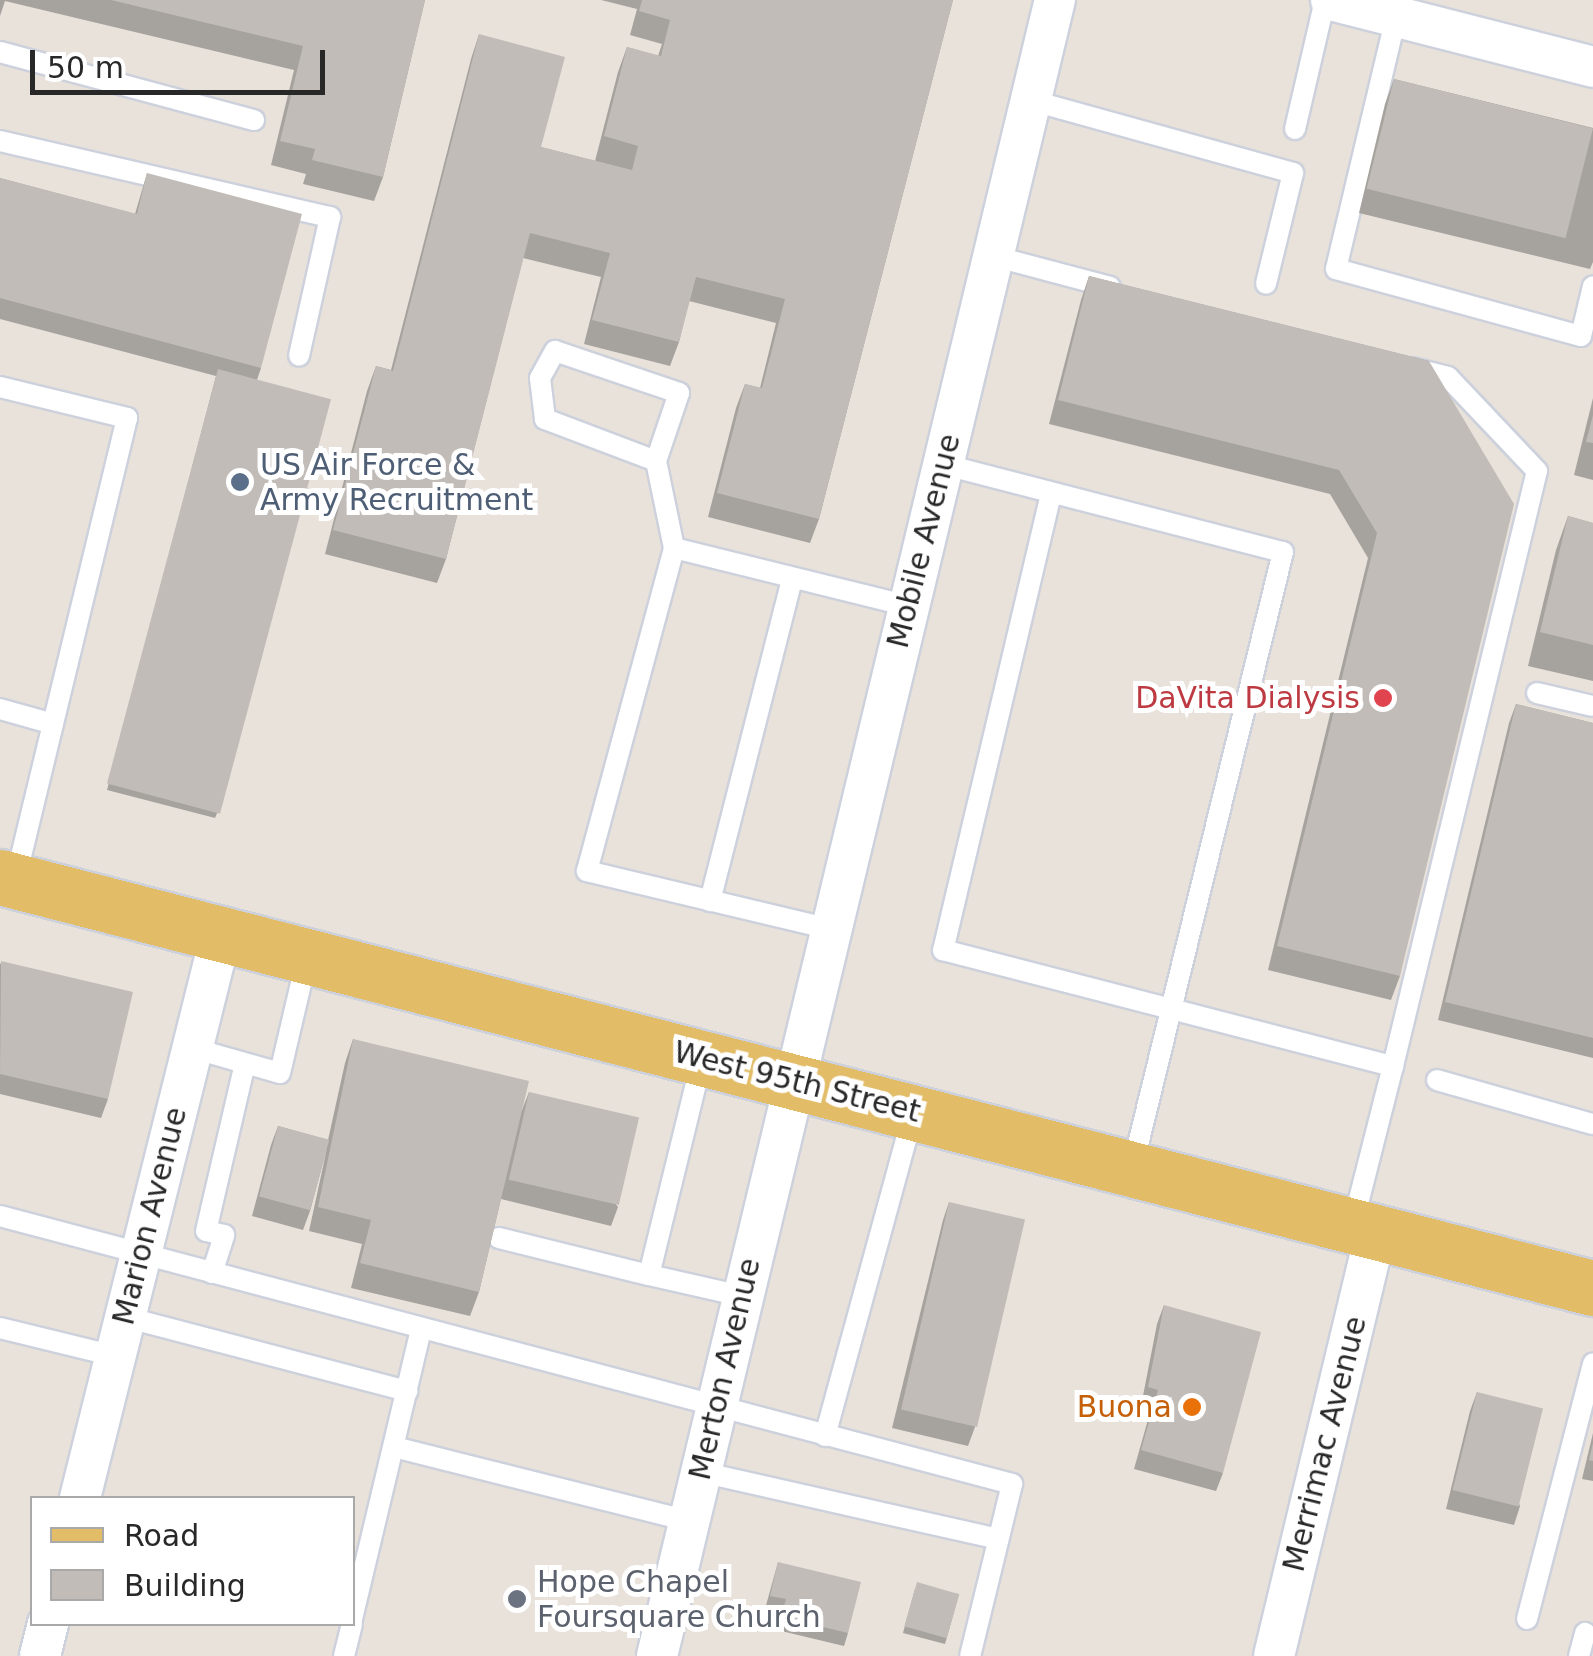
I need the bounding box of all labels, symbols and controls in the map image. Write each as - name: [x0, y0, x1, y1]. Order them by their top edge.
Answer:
- scale bar: [35, 30, 330, 92]
- text: 50 m: [47, 50, 124, 85]
- street label: Mobile Avenue: [880, 430, 968, 652]
- place label: US Air Force & Army Recruitment: [260, 447, 533, 518]
- marker: US Air Force & Army Recruitment: [229, 471, 251, 493]
- place label: DaVita Dialysis: [1135, 680, 1360, 716]
- marker: DaVita Dialysis: [1370, 685, 1396, 711]
- street label: West 95th Street: [670, 1034, 924, 1130]
- street label: Marion Avenue: [106, 1103, 194, 1329]
- street label: Merton Avenue: [682, 1254, 768, 1484]
- street label: Merrimac Avenue: [1276, 1313, 1374, 1575]
- place label: Buona: [1077, 1389, 1172, 1425]
- marker: Buona: [1181, 1396, 1203, 1418]
- legend: [30, 1496, 355, 1626]
- text: Road: [124, 1518, 199, 1553]
- place label: Hope Chapel Foursquare Church: [537, 1564, 821, 1634]
- text: Building: [124, 1568, 246, 1603]
- marker: Hope Chapel Foursquare Church: [506, 1588, 528, 1610]

